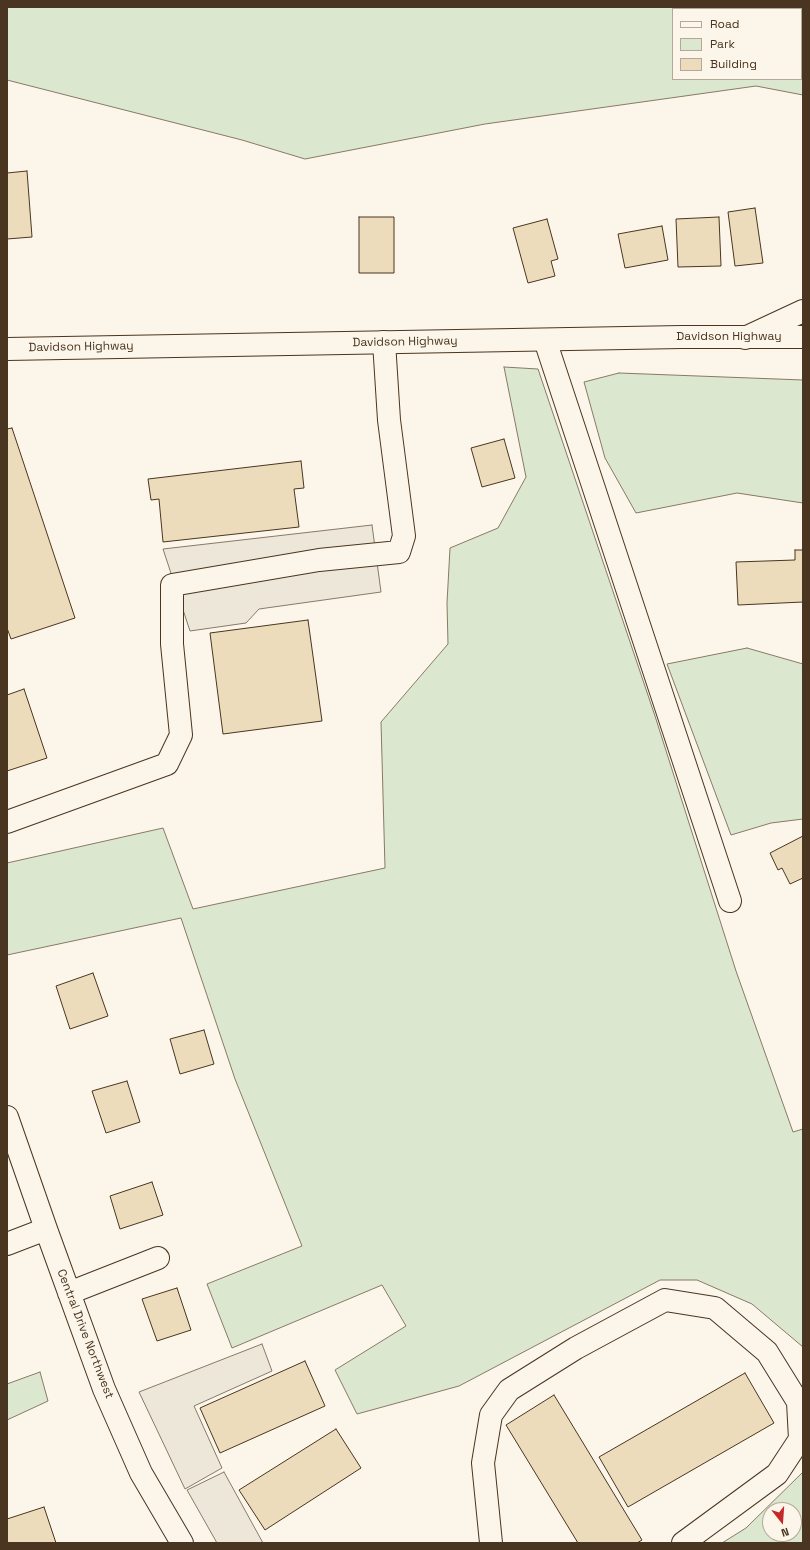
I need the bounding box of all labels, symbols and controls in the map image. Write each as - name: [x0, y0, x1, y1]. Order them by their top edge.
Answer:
- legend: [672, 8, 802, 80]
- text: Road: [710, 16, 739, 32]
- text: Park: [710, 36, 735, 52]
- text: Building: [710, 56, 757, 72]
- street label: Davidson Highway: [676, 330, 782, 344]
- street label: Davidson Highway: [352, 334, 458, 350]
- street label: Davidson Highway: [28, 339, 134, 355]
- street label: Central Drive Northwest: [54, 1267, 116, 1401]
- north arrow: [762, 1502, 802, 1542]
- text: N: [780, 1525, 791, 1540]

